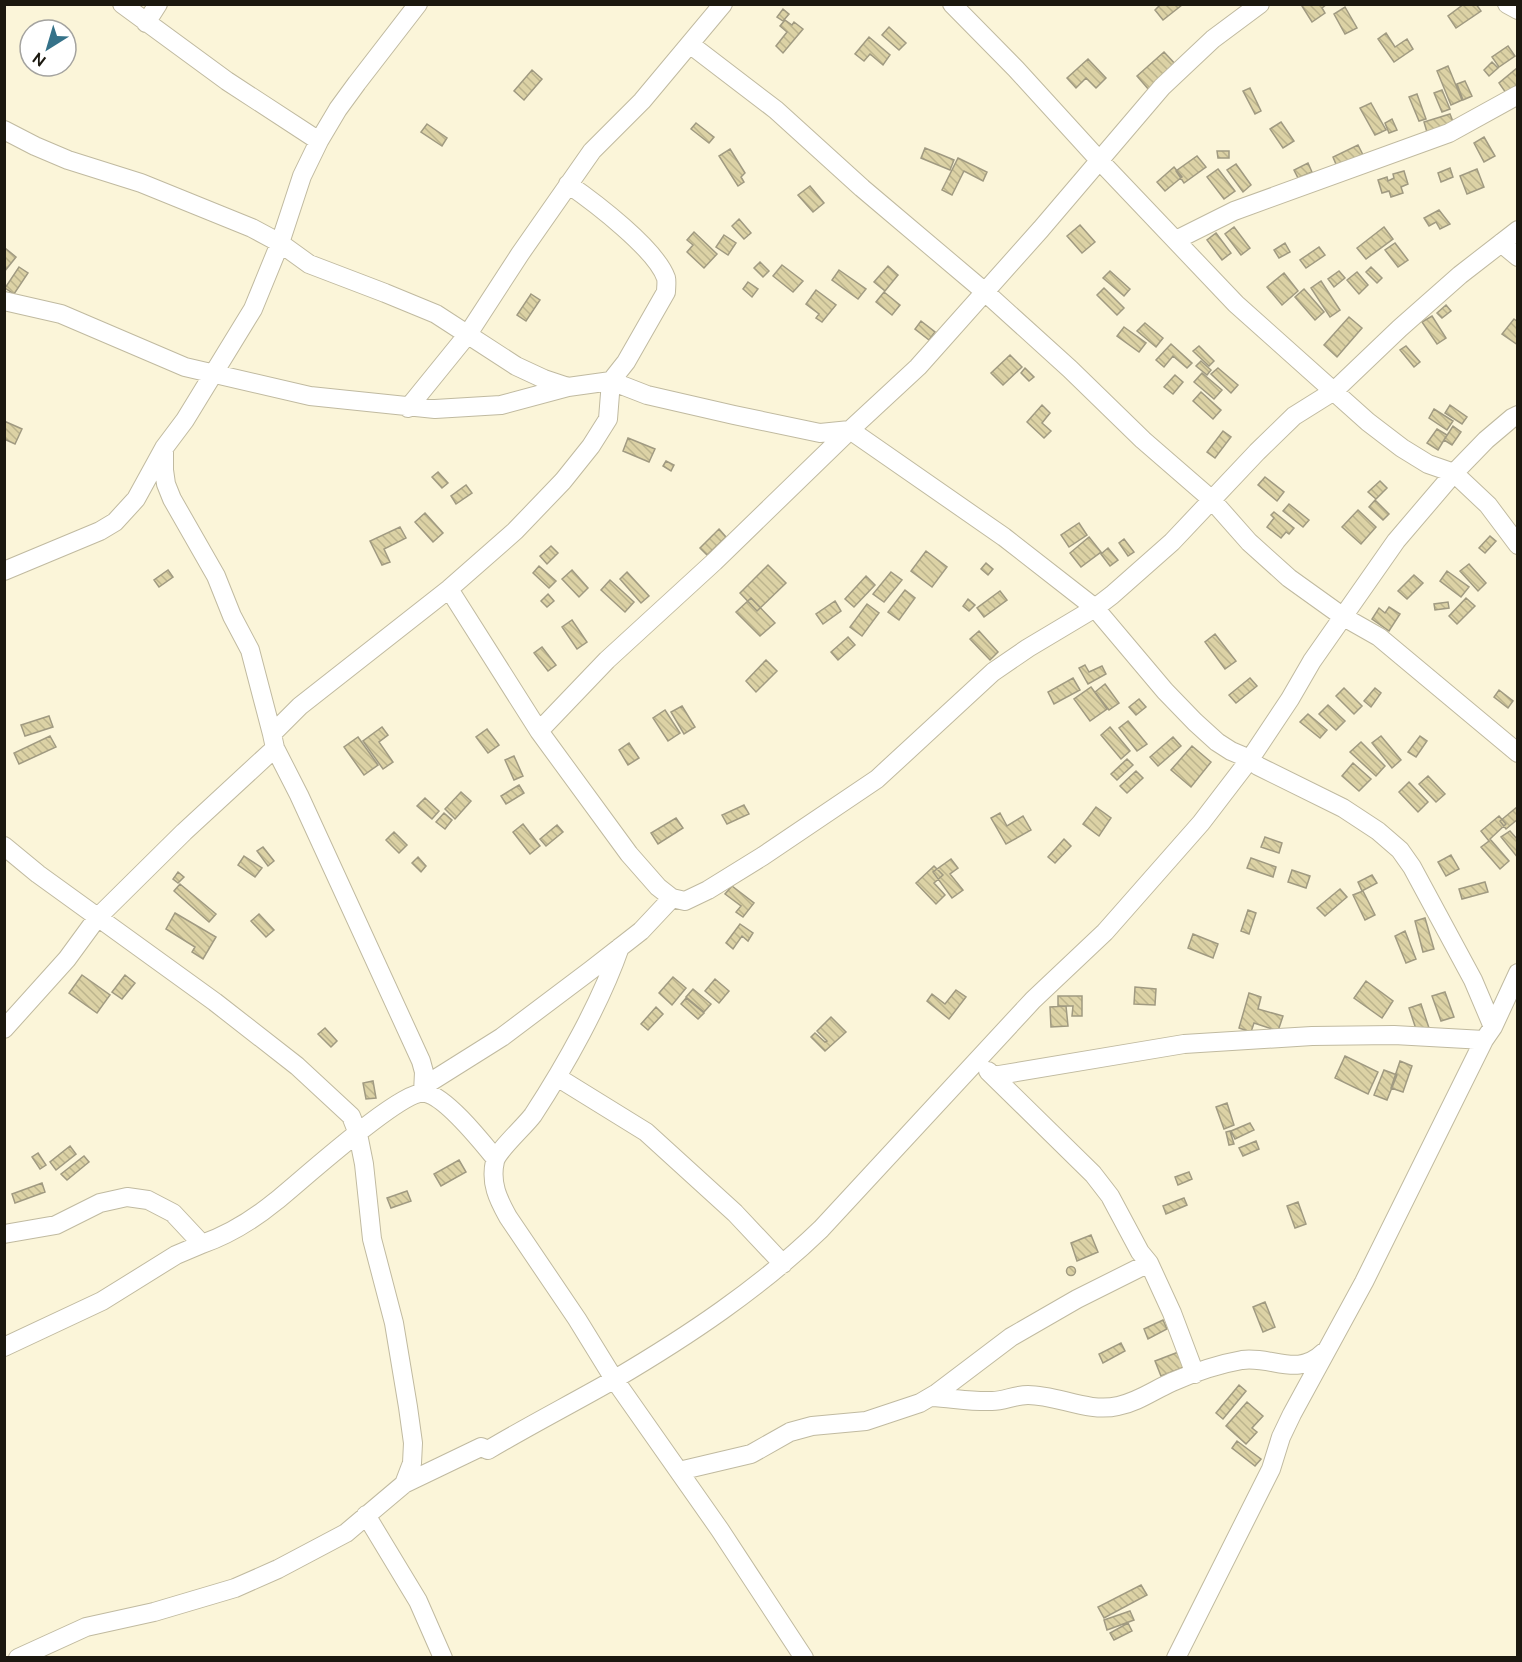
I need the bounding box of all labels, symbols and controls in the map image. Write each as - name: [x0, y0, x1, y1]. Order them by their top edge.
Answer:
- north arrow: [18, 18, 78, 78]
- text: N: [29, 49, 49, 71]

